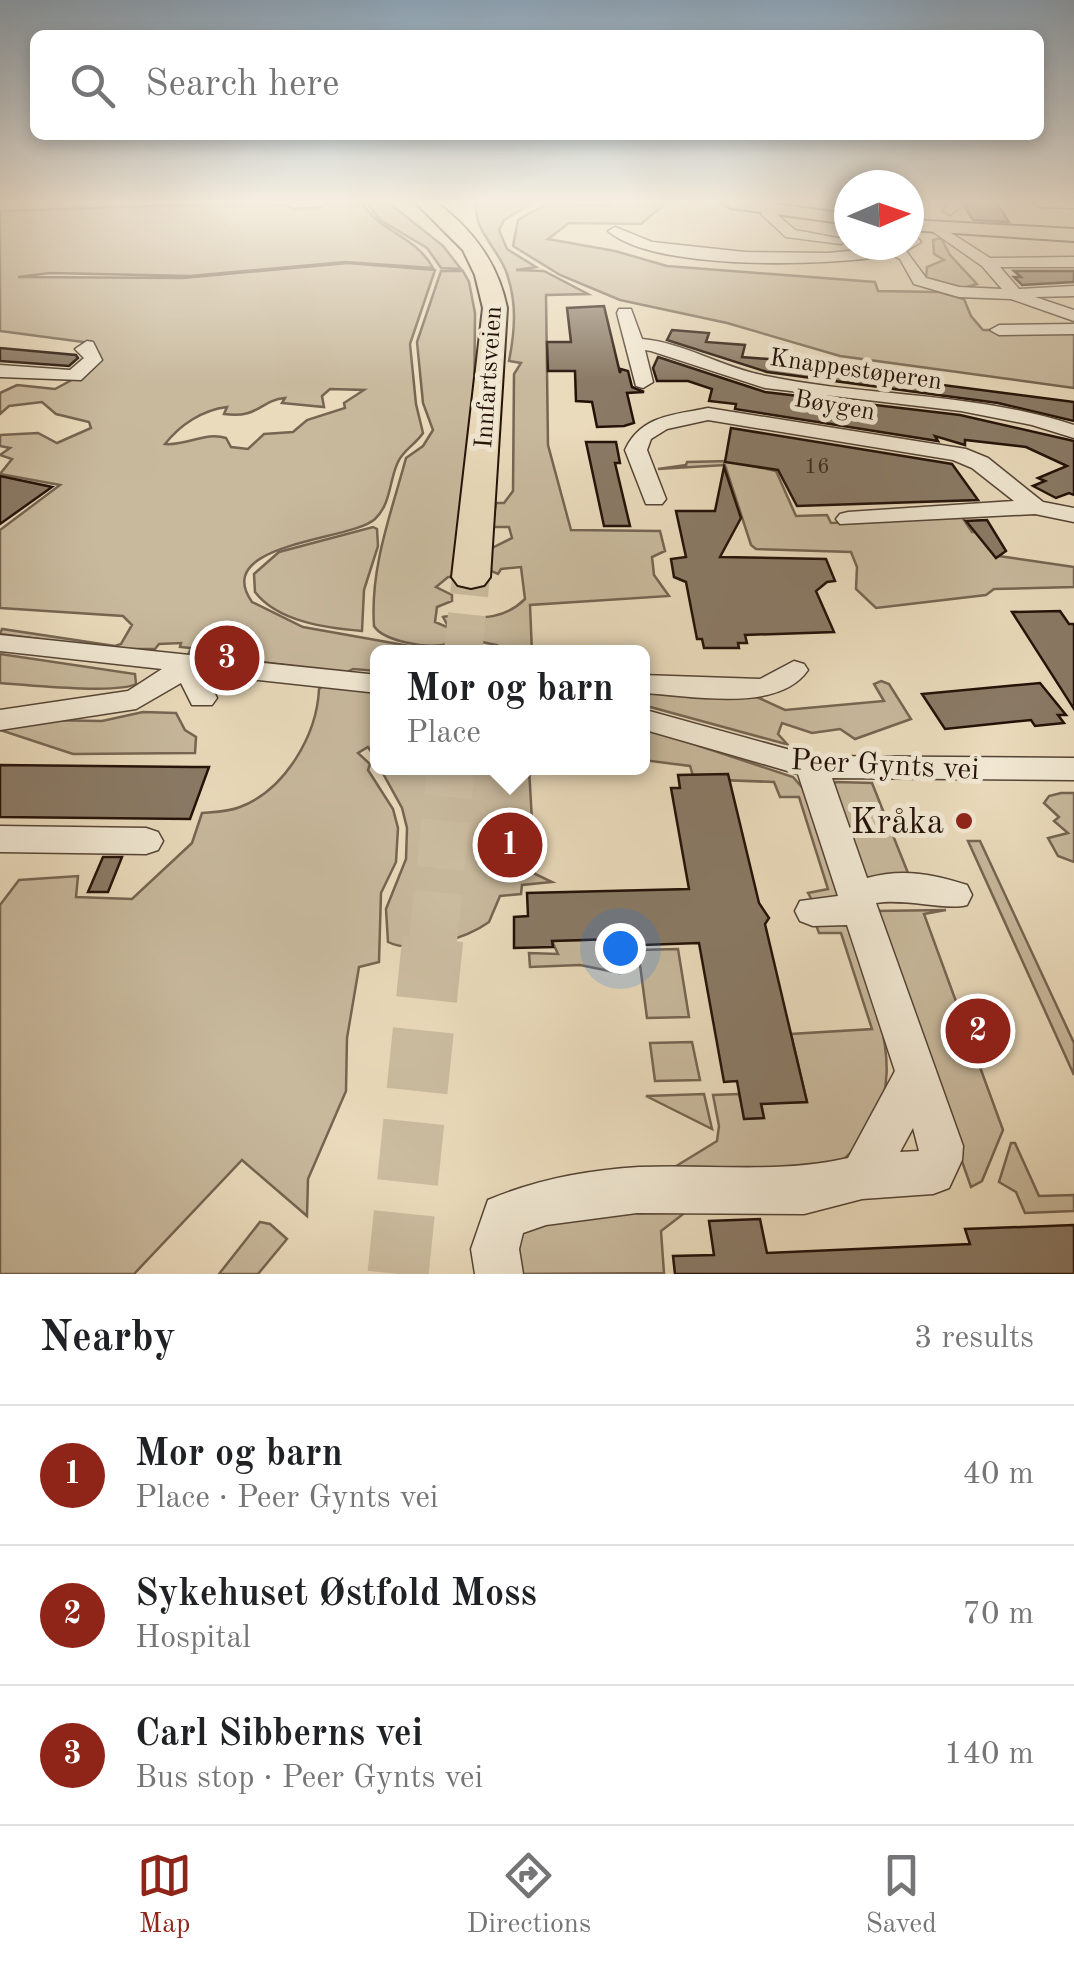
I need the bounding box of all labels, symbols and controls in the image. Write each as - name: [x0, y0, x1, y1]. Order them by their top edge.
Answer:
- search box: [30, 30, 1044, 140]
- icon: search: [65, 58, 120, 113]
- text: Search here: [145, 66, 340, 104]
- north arrow: [834, 170, 924, 260]
- street label: Innfartsveien: [472, 305, 507, 449]
- street label: Knappestøperen: [768, 346, 943, 395]
- street label: Bøygen: [792, 387, 877, 426]
- house number: 16: [804, 456, 830, 478]
- pin: 3: [194, 620, 260, 696]
- popup: [370, 645, 650, 775]
- text: Mor og barn: [406, 671, 614, 709]
- text: Place: [406, 718, 481, 750]
- street label: Peer Gynts vei: [790, 746, 980, 786]
- place label: Kråka: [850, 806, 944, 841]
- pin: 1: [478, 808, 542, 882]
- marker: Kråka: [953, 810, 975, 832]
- your location: [595, 923, 646, 974]
- pin: 2: [946, 994, 1010, 1068]
- text: Nearby: [40, 1318, 176, 1360]
- text: 3 results: [914, 1323, 1034, 1355]
- text: Mor og barn: [135, 1436, 343, 1474]
- text: 1: [63, 1459, 82, 1491]
- text: 40 m: [963, 1459, 1034, 1491]
- text: Place · Peer Gynts vei: [135, 1483, 439, 1515]
- text: Sykehuset Østfold Moss: [135, 1576, 537, 1614]
- text: 2: [63, 1599, 82, 1631]
- text: 70 m: [963, 1599, 1034, 1631]
- text: Hospital: [135, 1623, 251, 1655]
- text: Carl Sibberns vei: [135, 1716, 423, 1754]
- text: 3: [63, 1739, 82, 1771]
- text: 140 m: [944, 1739, 1034, 1771]
- text: Bus stop · Peer Gynts vei: [135, 1763, 483, 1795]
- tab: Map: [137, 1848, 192, 1943]
- tab: Directions: [467, 1848, 591, 1943]
- tab: Saved: [865, 1848, 937, 1943]

